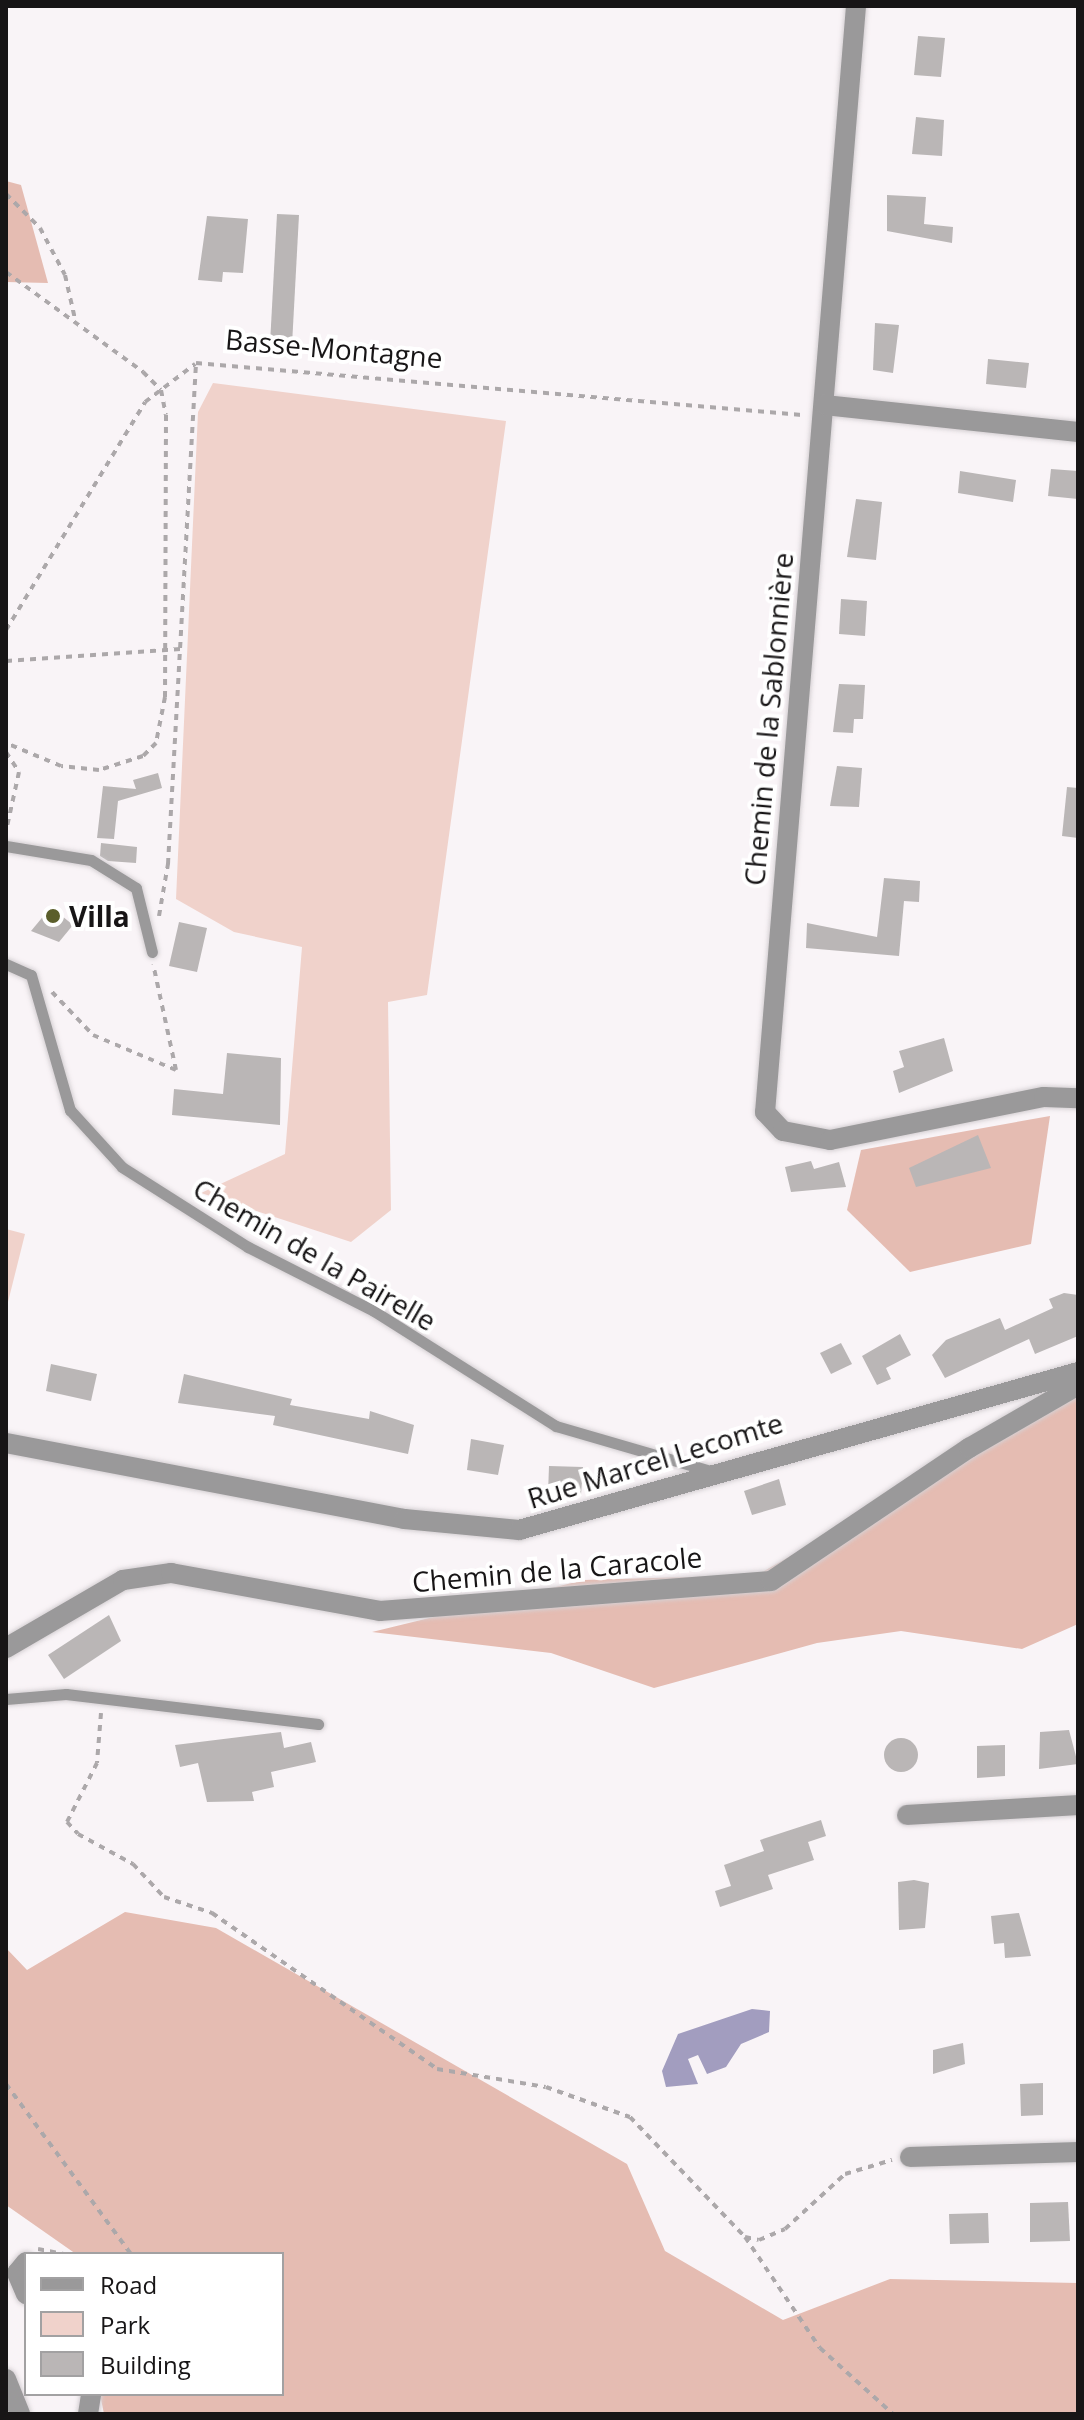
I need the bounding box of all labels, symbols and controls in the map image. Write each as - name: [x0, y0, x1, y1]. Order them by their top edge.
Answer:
- street label: Basse-Montagne: [224, 322, 444, 374]
- street label: Chemin de la Sablonnière: [737, 551, 799, 887]
- place label: Villa: [69, 899, 130, 933]
- marker: Villa: [44, 907, 62, 925]
- street label: Chemin de la Pairelle: [188, 1171, 442, 1337]
- street label: Rue Marcel Lecomte: [523, 1405, 787, 1515]
- street label: Chemin de la Caracole: [410, 1540, 704, 1598]
- legend: [24, 2252, 284, 2396]
- text: Road: [100, 2268, 157, 2301]
- text: Park: [100, 2308, 150, 2341]
- text: Building: [100, 2348, 191, 2381]

